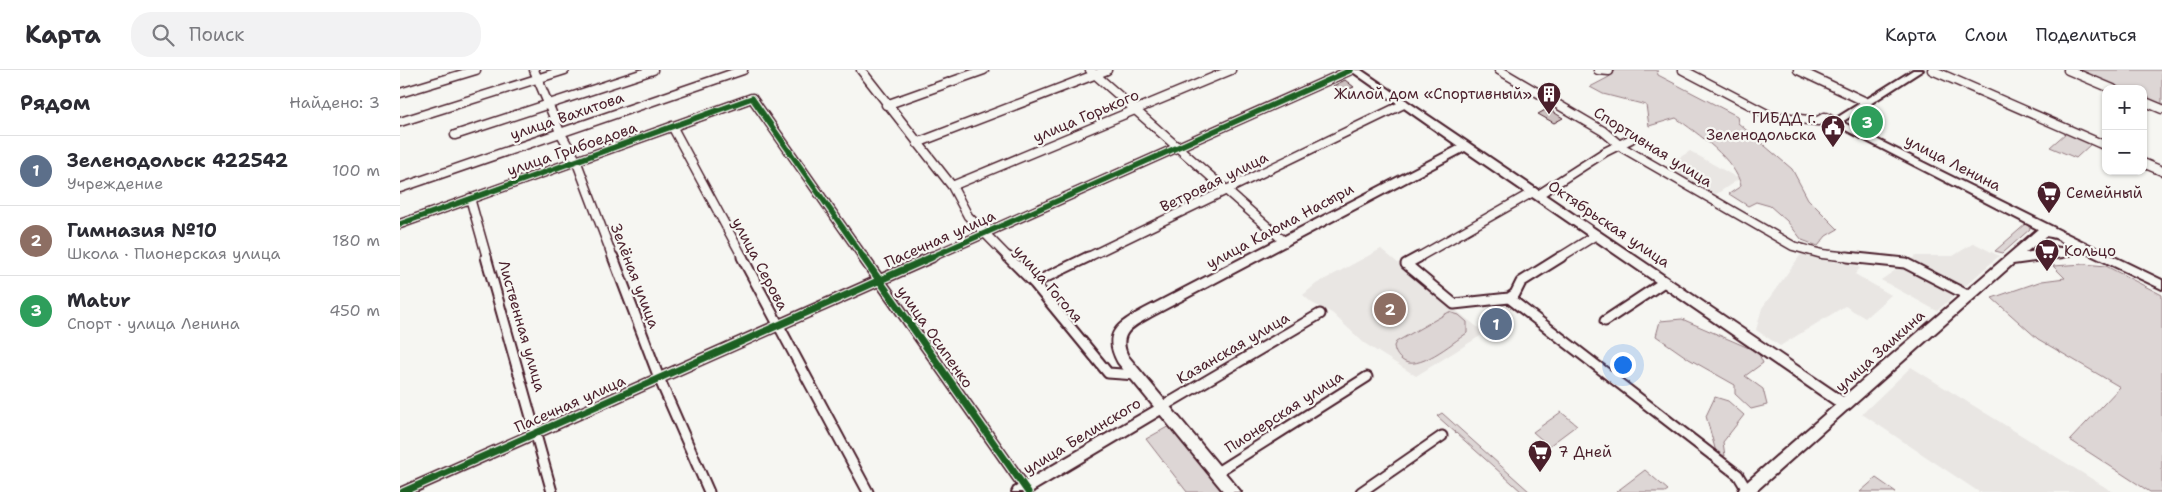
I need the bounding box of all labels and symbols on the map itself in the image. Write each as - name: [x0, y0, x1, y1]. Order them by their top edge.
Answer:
- building icon: Жилой дом «Спортивный»: [1536, 81, 1562, 115]
- place label: Жилой дом «Спортивный»: [1334, 84, 1532, 104]
- street label: улица Горького: [1030, 85, 1142, 147]
- street label: улица Вахитова: [507, 87, 627, 145]
- street label: Спортивная улица: [1590, 102, 1717, 192]
- pin: 3: [1851, 103, 1883, 141]
- place label: ГИБДД г. Зеленодольска: [1706, 108, 1817, 145]
- public building icon: ГИБДД г. Зеленодольска: [1820, 114, 1846, 148]
- street label: улица Грибоедова: [504, 117, 640, 181]
- street label: улица Ленина: [1902, 130, 2005, 196]
- street label: Ветровая улица: [1157, 147, 1272, 217]
- street label: Октябрьская улица: [1544, 176, 1674, 273]
- street label: улица Каюма Насыри: [1203, 179, 1357, 273]
- supermarket icon: Семейный: [2036, 180, 2062, 214]
- place label: Семейный: [2066, 183, 2143, 203]
- street label: Пасечная улица: [881, 205, 999, 272]
- street label: улица Серова: [727, 214, 793, 315]
- street label: Зелёная улица: [606, 221, 664, 332]
- supermarket icon: Кольцо: [2034, 238, 2060, 272]
- street label: улица Гоголя: [1009, 241, 1087, 327]
- place label: Кольцо: [2064, 241, 2116, 261]
- street label: Лиственная улица: [494, 258, 551, 395]
- street label: улица Осипенко: [892, 282, 978, 392]
- pin: 2: [1374, 290, 1406, 328]
- pin: 1: [1480, 305, 1512, 343]
- street label: улица Заикина: [1831, 305, 1930, 397]
- street label: Казанская улица: [1173, 307, 1294, 388]
- your location: [1610, 352, 1636, 378]
- street label: Пионерская улица: [1221, 366, 1348, 458]
- street label: Пасечная улица: [511, 370, 629, 437]
- street label: улица Белинского: [1019, 393, 1145, 479]
- supermarket icon: 7 Дней: [1527, 439, 1553, 473]
- place label: 7 Дней: [1558, 442, 1612, 462]

